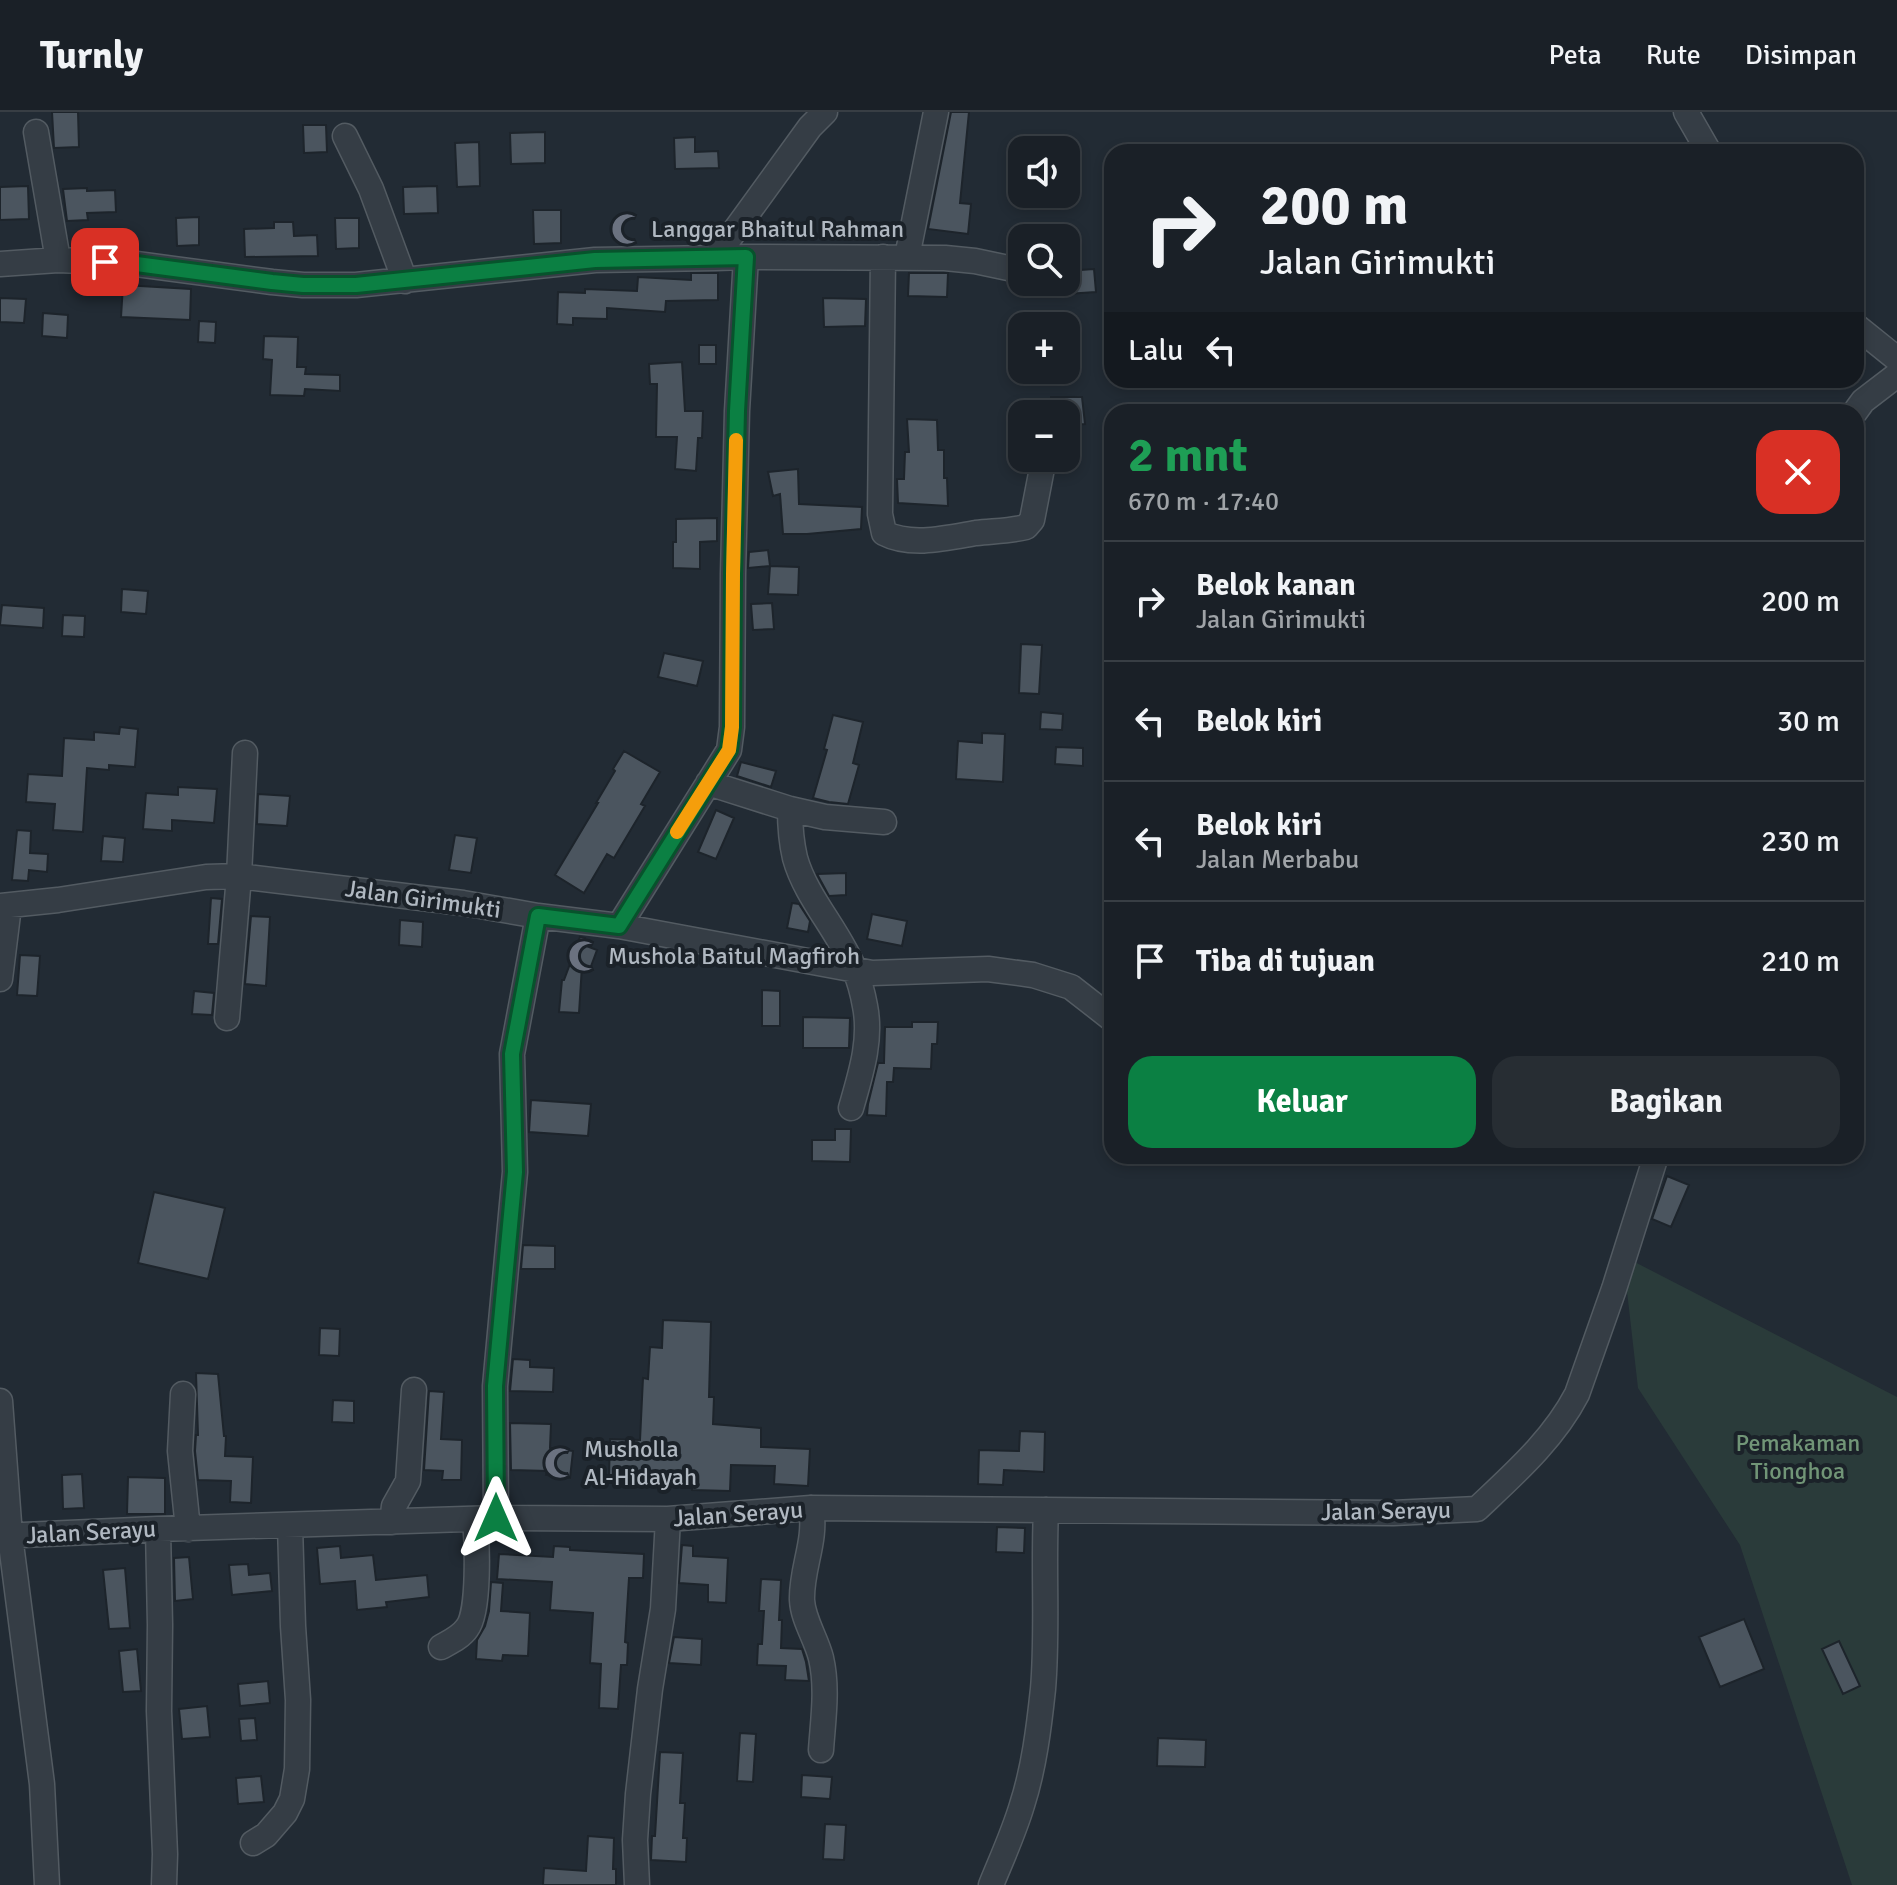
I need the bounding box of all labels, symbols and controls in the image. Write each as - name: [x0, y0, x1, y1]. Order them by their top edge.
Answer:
- text: Turnly: [40, 32, 143, 79]
- text: Peta: [1549, 38, 1602, 72]
- text: Rute: [1646, 38, 1701, 72]
- text: Disimpan: [1745, 38, 1857, 72]
- map controls: [1008, 136, 1080, 472]
- button: sound: [1008, 136, 1080, 208]
- text: 200 m: [1260, 171, 1408, 240]
- icon: right: [1128, 176, 1232, 280]
- mosque icon: Langgar Bhaitul Rahman: [610, 212, 644, 246]
- place label: Langgar Bhaitul Rahman: [651, 214, 904, 244]
- button: search: [1008, 224, 1080, 296]
- pin: [71, 228, 139, 296]
- icon: arrive: [83, 240, 127, 284]
- text: Jalan Girimukti: [1260, 240, 1495, 285]
- button: +: [1008, 312, 1080, 384]
- icon: left: [1199, 328, 1243, 372]
- text: Lalu: [1128, 332, 1183, 369]
- button: −: [1008, 400, 1080, 472]
- text: 2 mnt: [1128, 426, 1248, 485]
- button: close: [1756, 430, 1840, 514]
- text: 670 m · 17:40: [1128, 486, 1279, 518]
- text: Belok kanan: [1196, 567, 1356, 604]
- icon: right: [1128, 579, 1172, 623]
- text: 200 m: [1761, 583, 1840, 620]
- text: Jalan Girimukti: [1196, 604, 1366, 636]
- icon: left: [1128, 699, 1172, 743]
- text: Belok kiri: [1196, 703, 1322, 740]
- text: 30 m: [1777, 703, 1840, 740]
- text: Belok kiri: [1196, 807, 1322, 844]
- icon: left: [1128, 819, 1172, 863]
- text: 230 m: [1761, 823, 1840, 860]
- text: Jalan Merbabu: [1196, 844, 1359, 876]
- street label: Jalan Girimukti: [343, 873, 503, 925]
- mosque icon: Mushola Baitul Magfiroh: [567, 939, 601, 973]
- icon: arrive: [1128, 939, 1172, 983]
- place label: Mushola Baitul Magfiroh: [608, 941, 860, 971]
- text: Tiba di tujuan: [1196, 943, 1375, 980]
- text: 210 m: [1761, 943, 1840, 980]
- button: Keluar: [1128, 1056, 1476, 1148]
- button: Bagikan: [1492, 1056, 1840, 1148]
- park label: Pemakaman Tionghoa: [1736, 1428, 1860, 1486]
- place label: Musholla Al-Hidayah: [584, 1434, 697, 1492]
- mosque icon: Musholla Al-Hidayah: [543, 1446, 577, 1480]
- position arrow: [454, 1476, 538, 1560]
- street label: Jalan Serayu: [672, 1494, 804, 1534]
- street label: Jalan Serayu: [1321, 1495, 1451, 1527]
- street label: Jalan Serayu: [25, 1514, 157, 1550]

